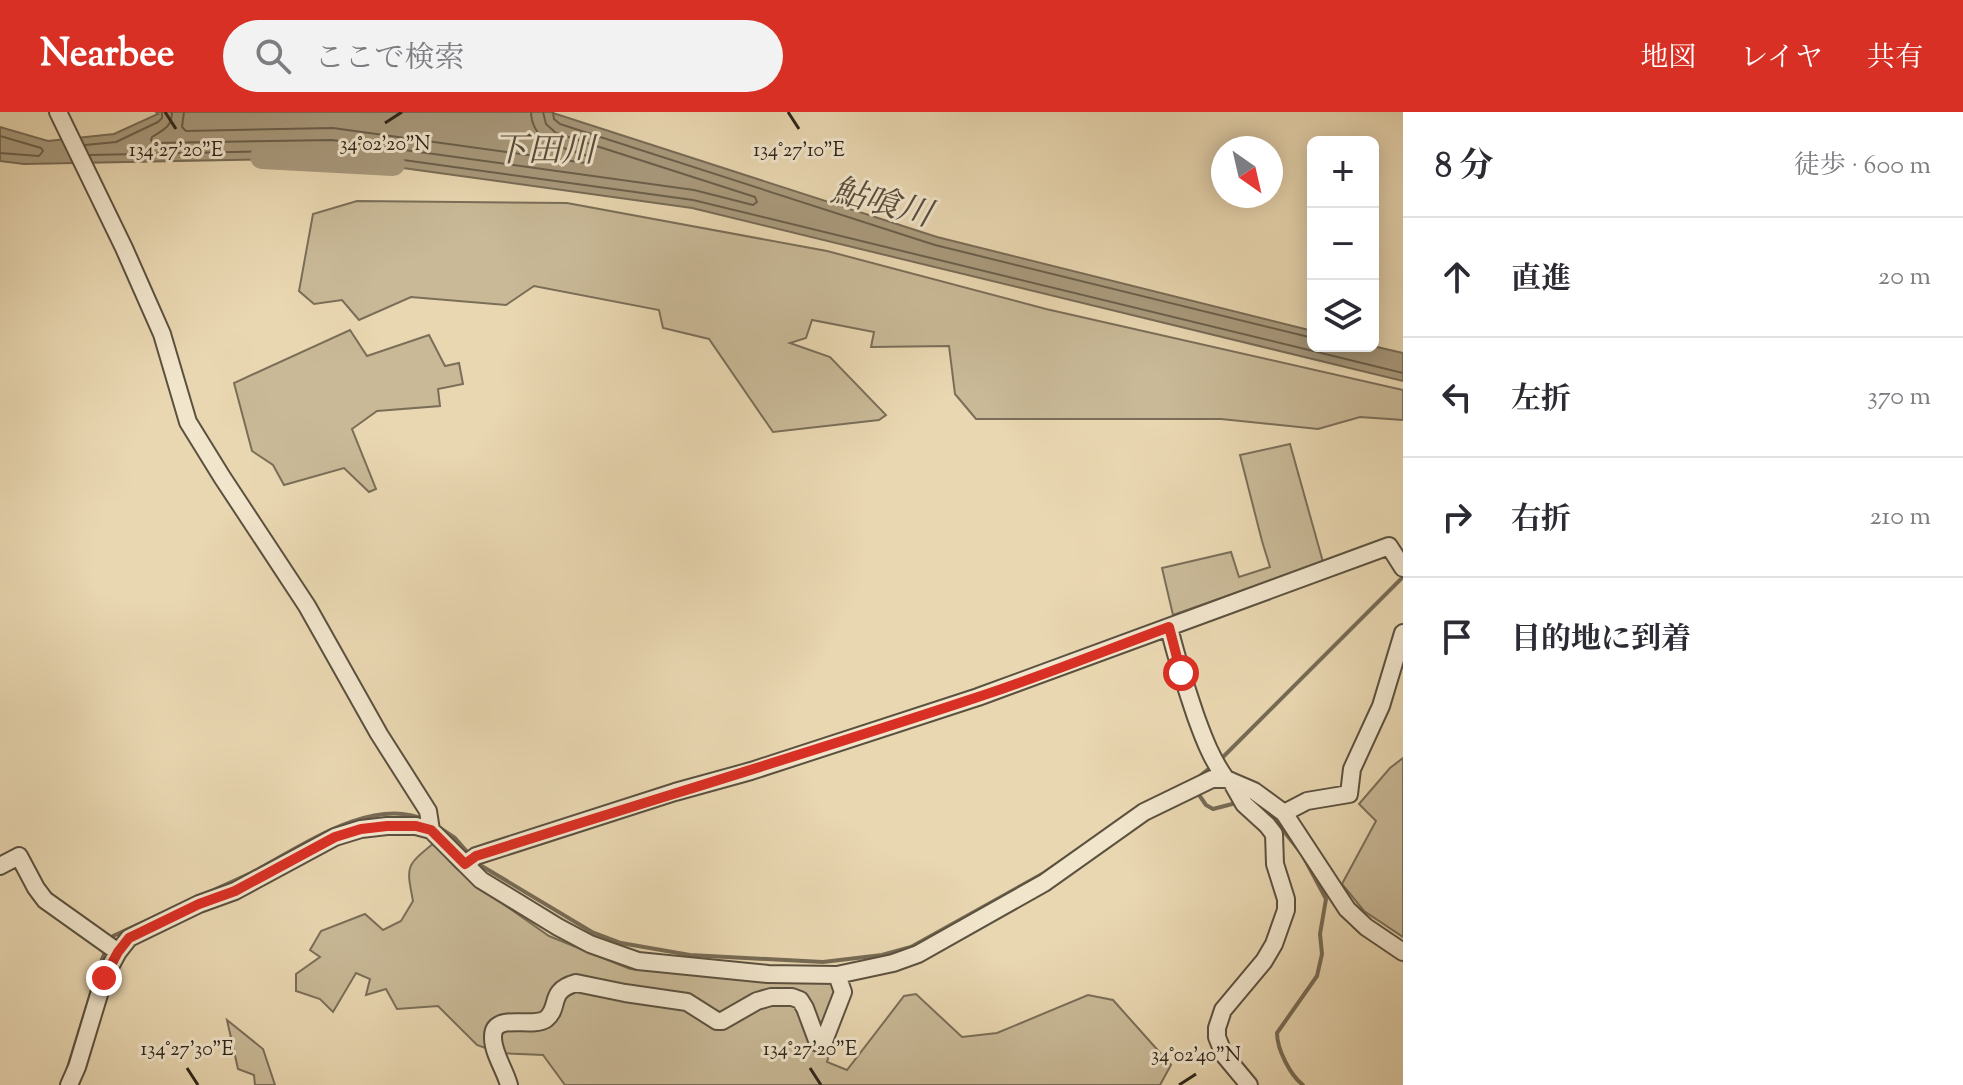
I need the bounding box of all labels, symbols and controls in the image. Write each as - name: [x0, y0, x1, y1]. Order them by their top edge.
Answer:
- search box: [223, 20, 783, 92]
- text: Nearbee: [40, 29, 175, 83]
- icon: search: [251, 34, 295, 78]
- text: ここで検索: [315, 38, 465, 81]
- text: 地図: [1640, 39, 1696, 79]
- text: レイヤ: [1740, 39, 1823, 79]
- text: 共有: [1867, 39, 1923, 79]
- water label: 下田川: [493, 128, 599, 177]
- text: 34°02'20"N: [339, 131, 431, 160]
- north arrow: [1211, 136, 1283, 208]
- map controls: [1307, 136, 1379, 352]
- button: +: [1307, 136, 1379, 208]
- text: 134°27'20"E: [129, 137, 223, 166]
- text: 134°27'10"E: [753, 137, 845, 166]
- text: 8 分: [1435, 143, 1493, 192]
- text: 徒歩 · 600 m: [1794, 148, 1931, 185]
- water label: 鮎喰川: [825, 168, 941, 242]
- button: −: [1307, 208, 1379, 280]
- icon: ahead: [1435, 255, 1479, 299]
- text: 直進: [1511, 259, 1571, 302]
- text: 20 m: [1878, 259, 1931, 296]
- button: layers: [1307, 280, 1379, 352]
- icon: left: [1435, 375, 1479, 419]
- text: 左折: [1511, 379, 1571, 422]
- text: 370 m: [1867, 379, 1931, 416]
- icon: right: [1435, 495, 1479, 539]
- text: 右折: [1511, 499, 1571, 542]
- text: 210 m: [1869, 499, 1931, 536]
- icon: arrive: [1435, 615, 1479, 659]
- text: 目的地に到着: [1511, 619, 1691, 662]
- route start: [1163, 655, 1199, 691]
- route end: [86, 960, 122, 996]
- text: 134°27'30"E: [141, 1036, 233, 1065]
- text: 134°27'20"E: [763, 1036, 857, 1065]
- text: 34°02'40"N: [1151, 1042, 1241, 1071]

